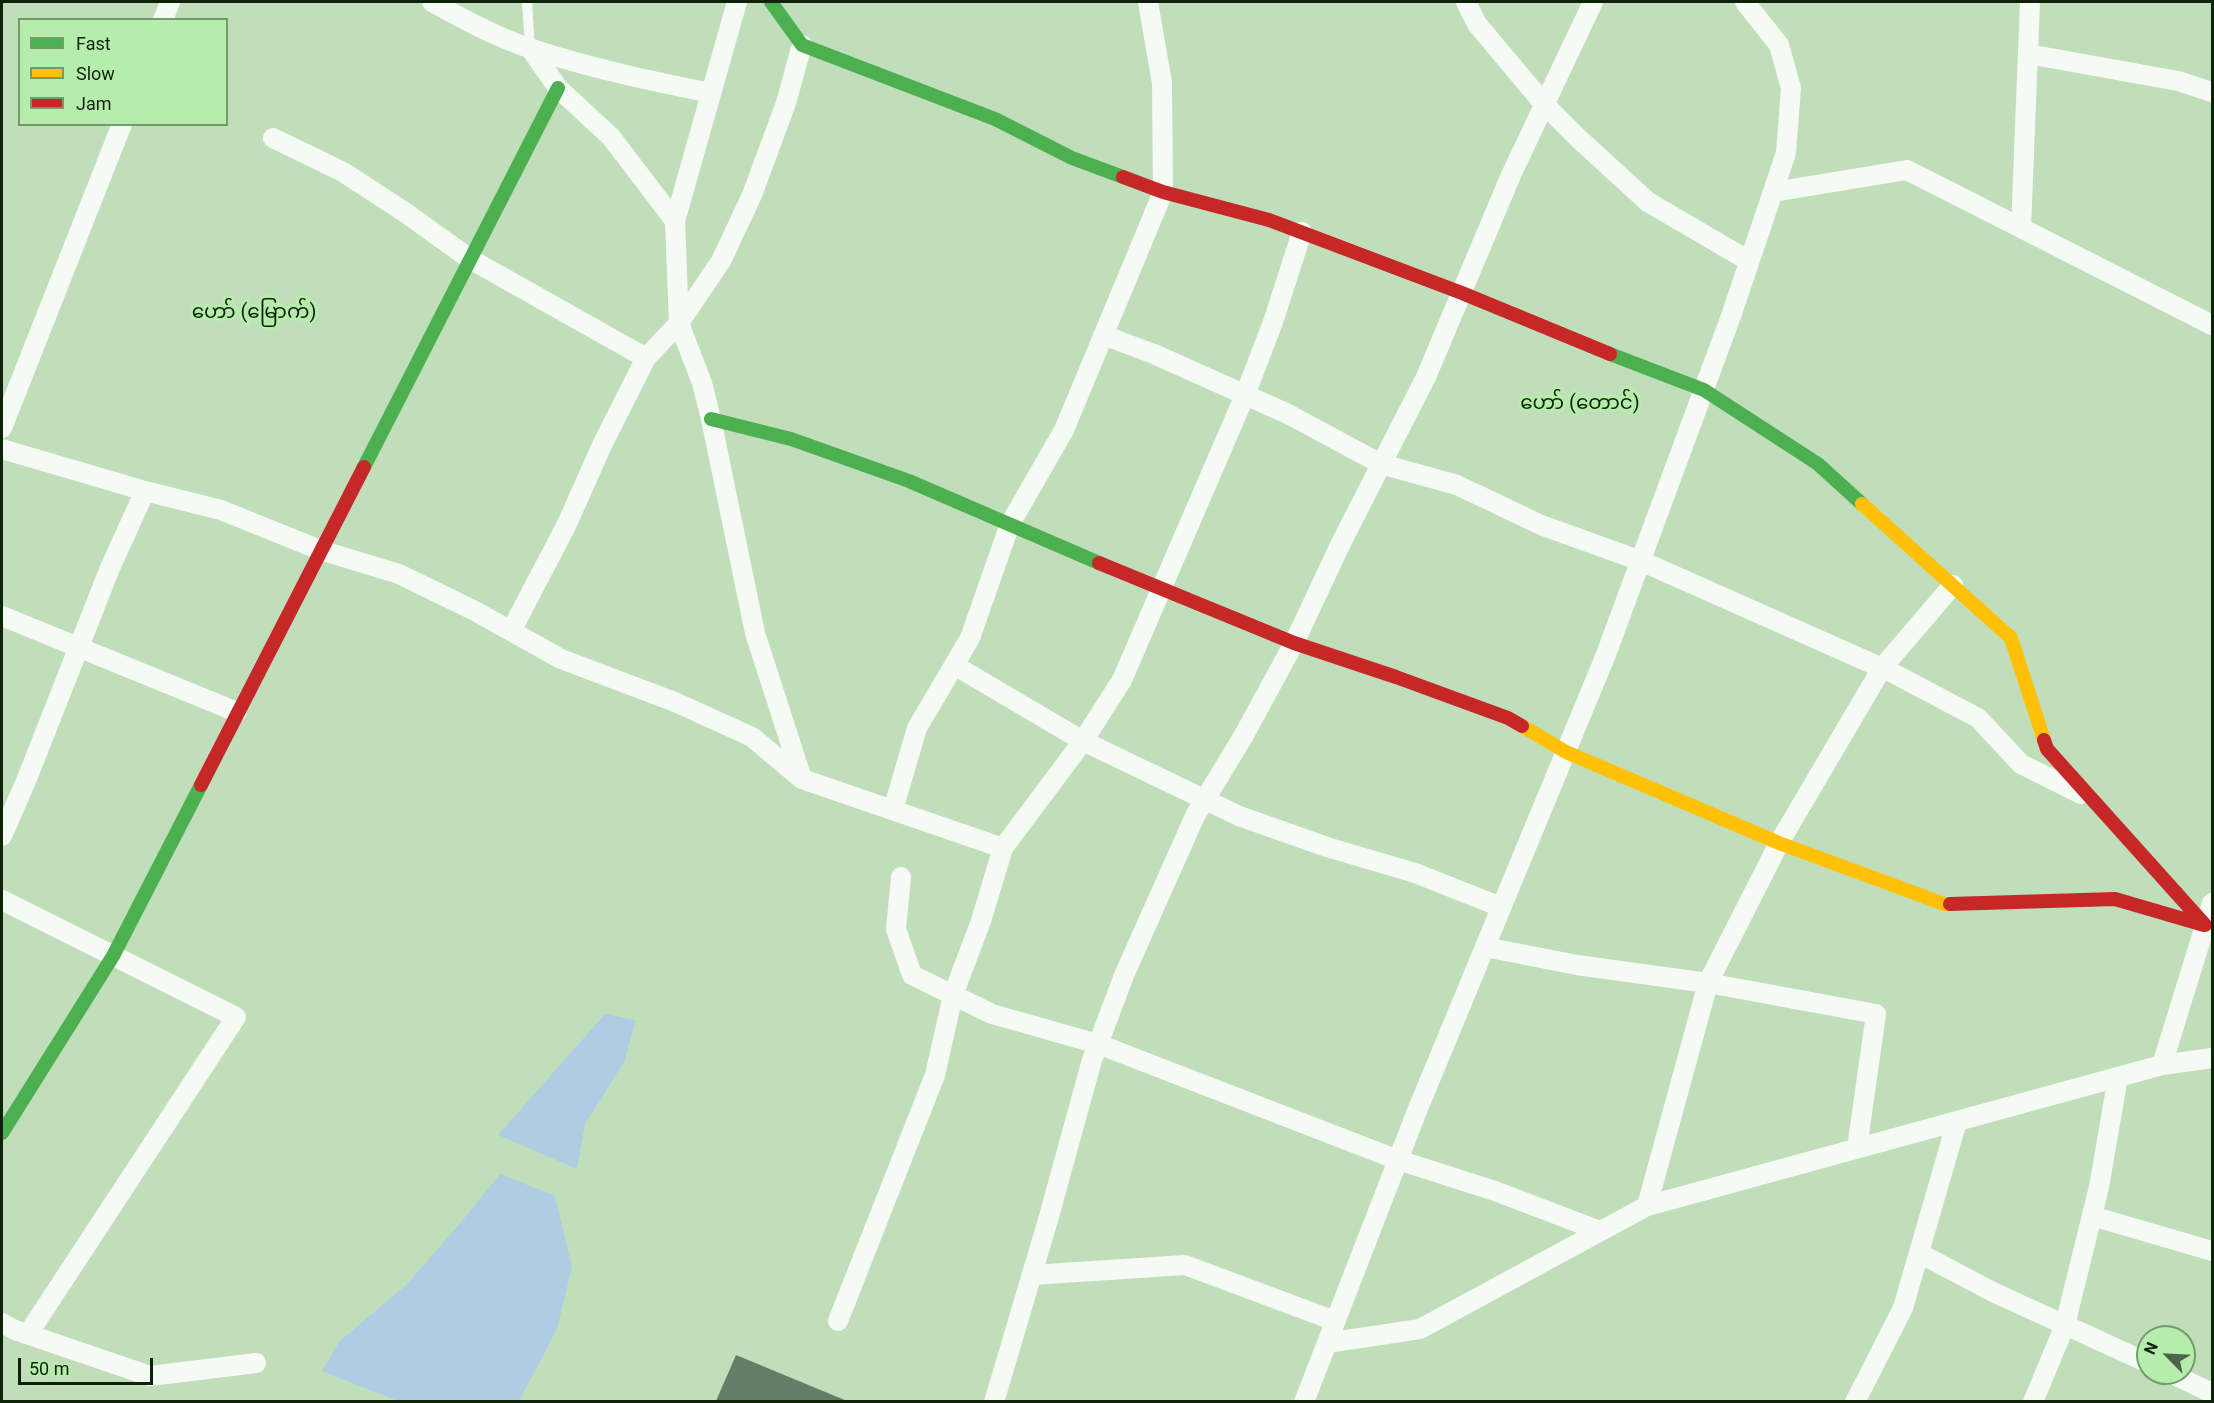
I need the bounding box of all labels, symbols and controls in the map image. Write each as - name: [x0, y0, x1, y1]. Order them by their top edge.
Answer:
- legend: [18, 18, 228, 126]
- text: Fast: [76, 33, 111, 54]
- text: Slow: [76, 63, 115, 84]
- text: Jam: [76, 93, 112, 114]
- district label: ဟော် (မြောက်): [192, 301, 316, 325]
- district label: ဟော် (တောင်): [1520, 392, 1640, 416]
- north arrow: [2136, 1325, 2196, 1385]
- text: N: [2140, 1339, 2162, 1357]
- scale bar: [21, 1346, 156, 1384]
- text: 50 m: [29, 1358, 69, 1379]

